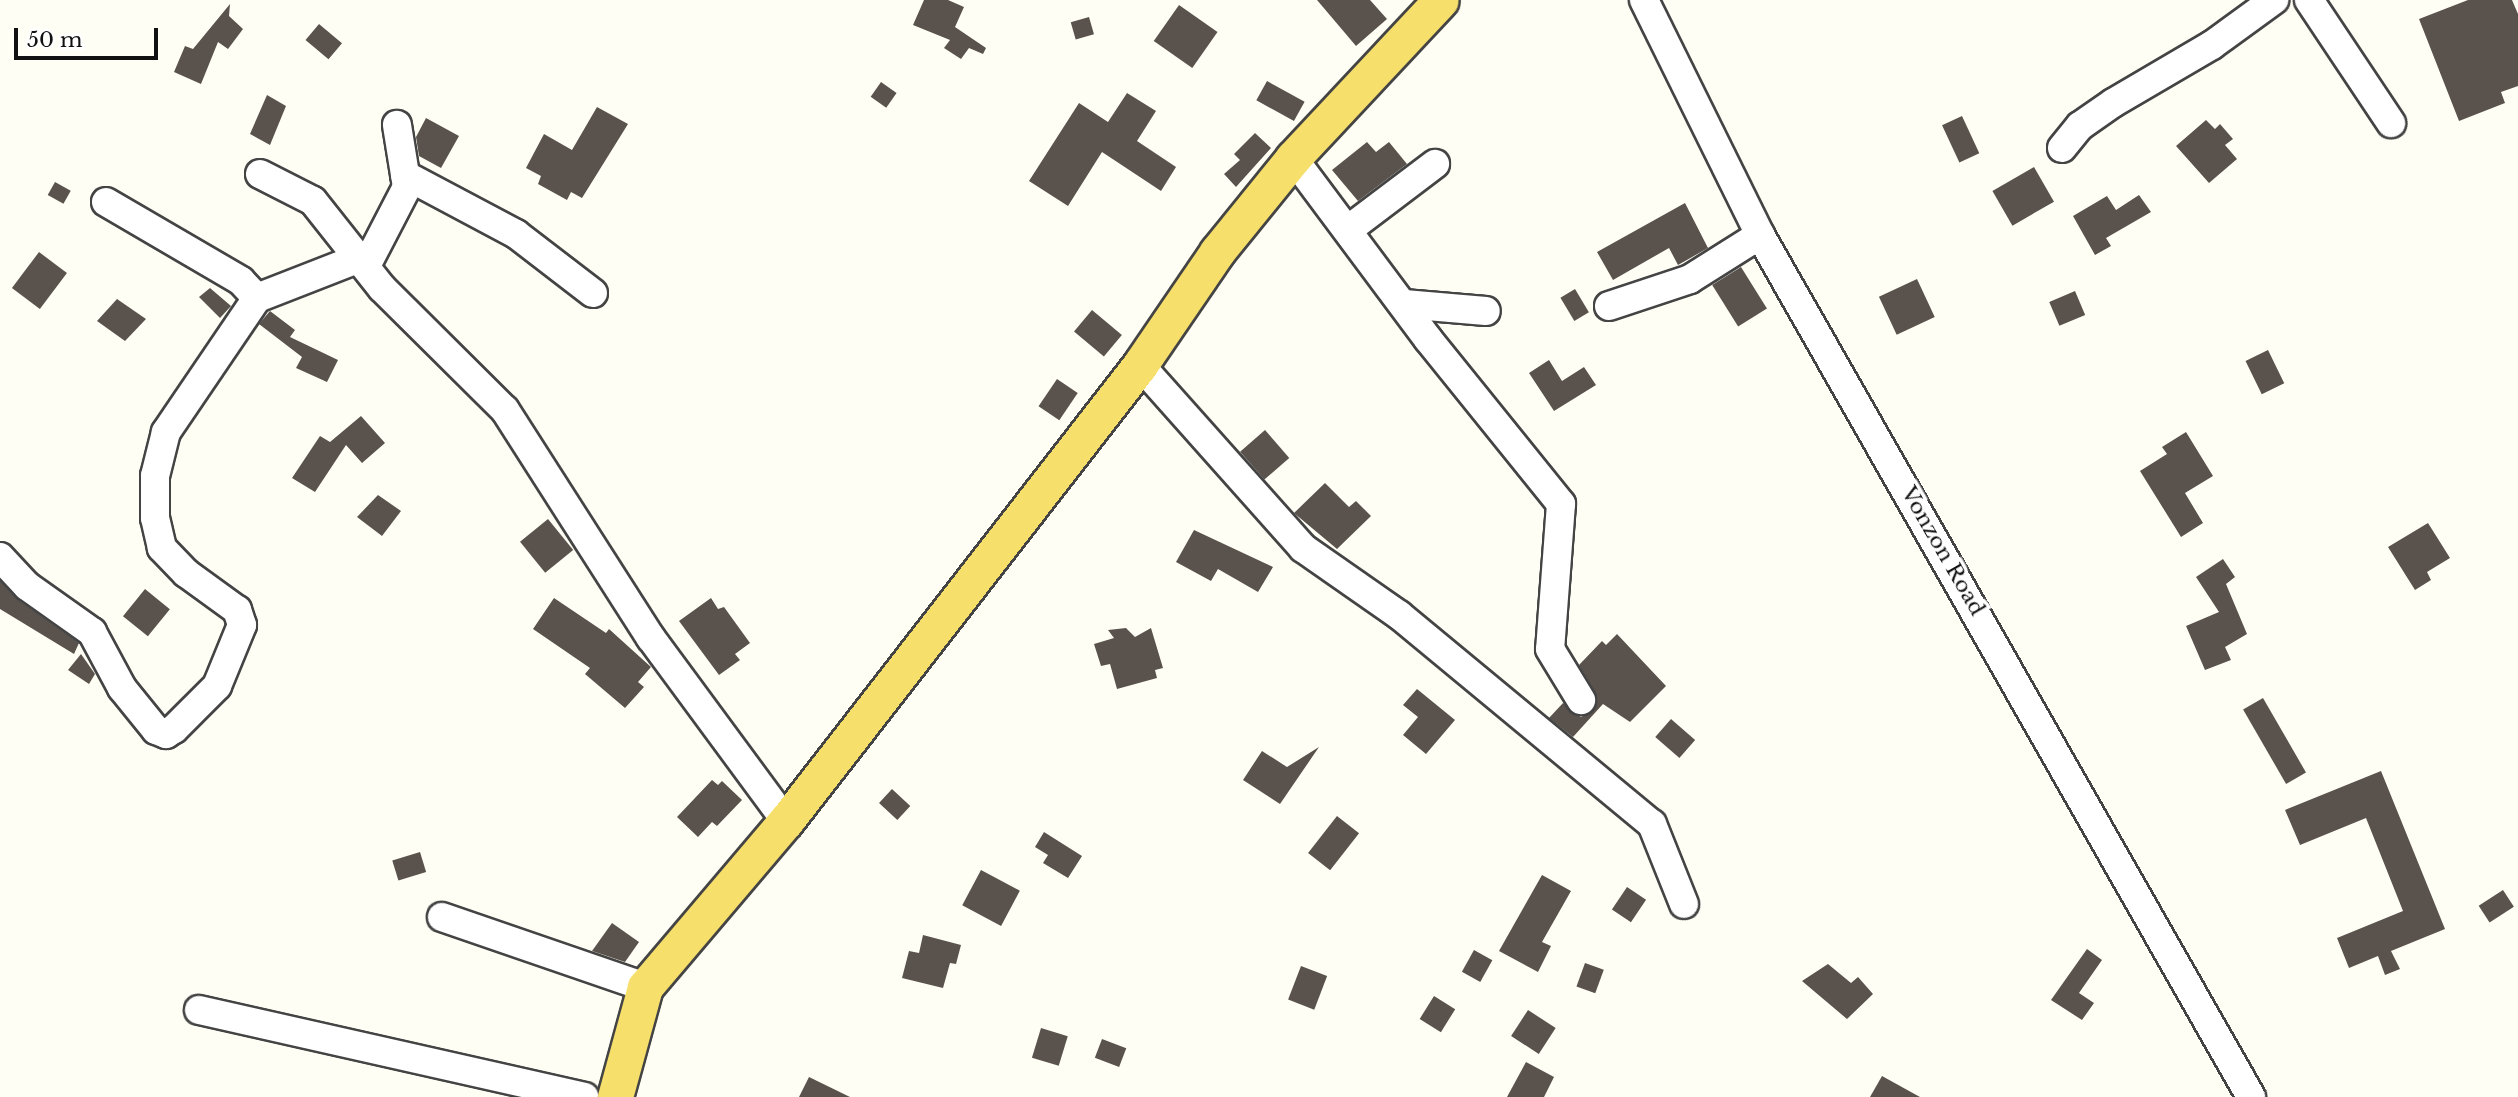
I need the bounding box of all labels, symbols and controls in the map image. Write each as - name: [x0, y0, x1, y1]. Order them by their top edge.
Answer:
- scale bar: [18, 14, 161, 58]
- text: 50 m: [27, 27, 82, 53]
- street label: Vonzon Road: [1896, 482, 1990, 620]

